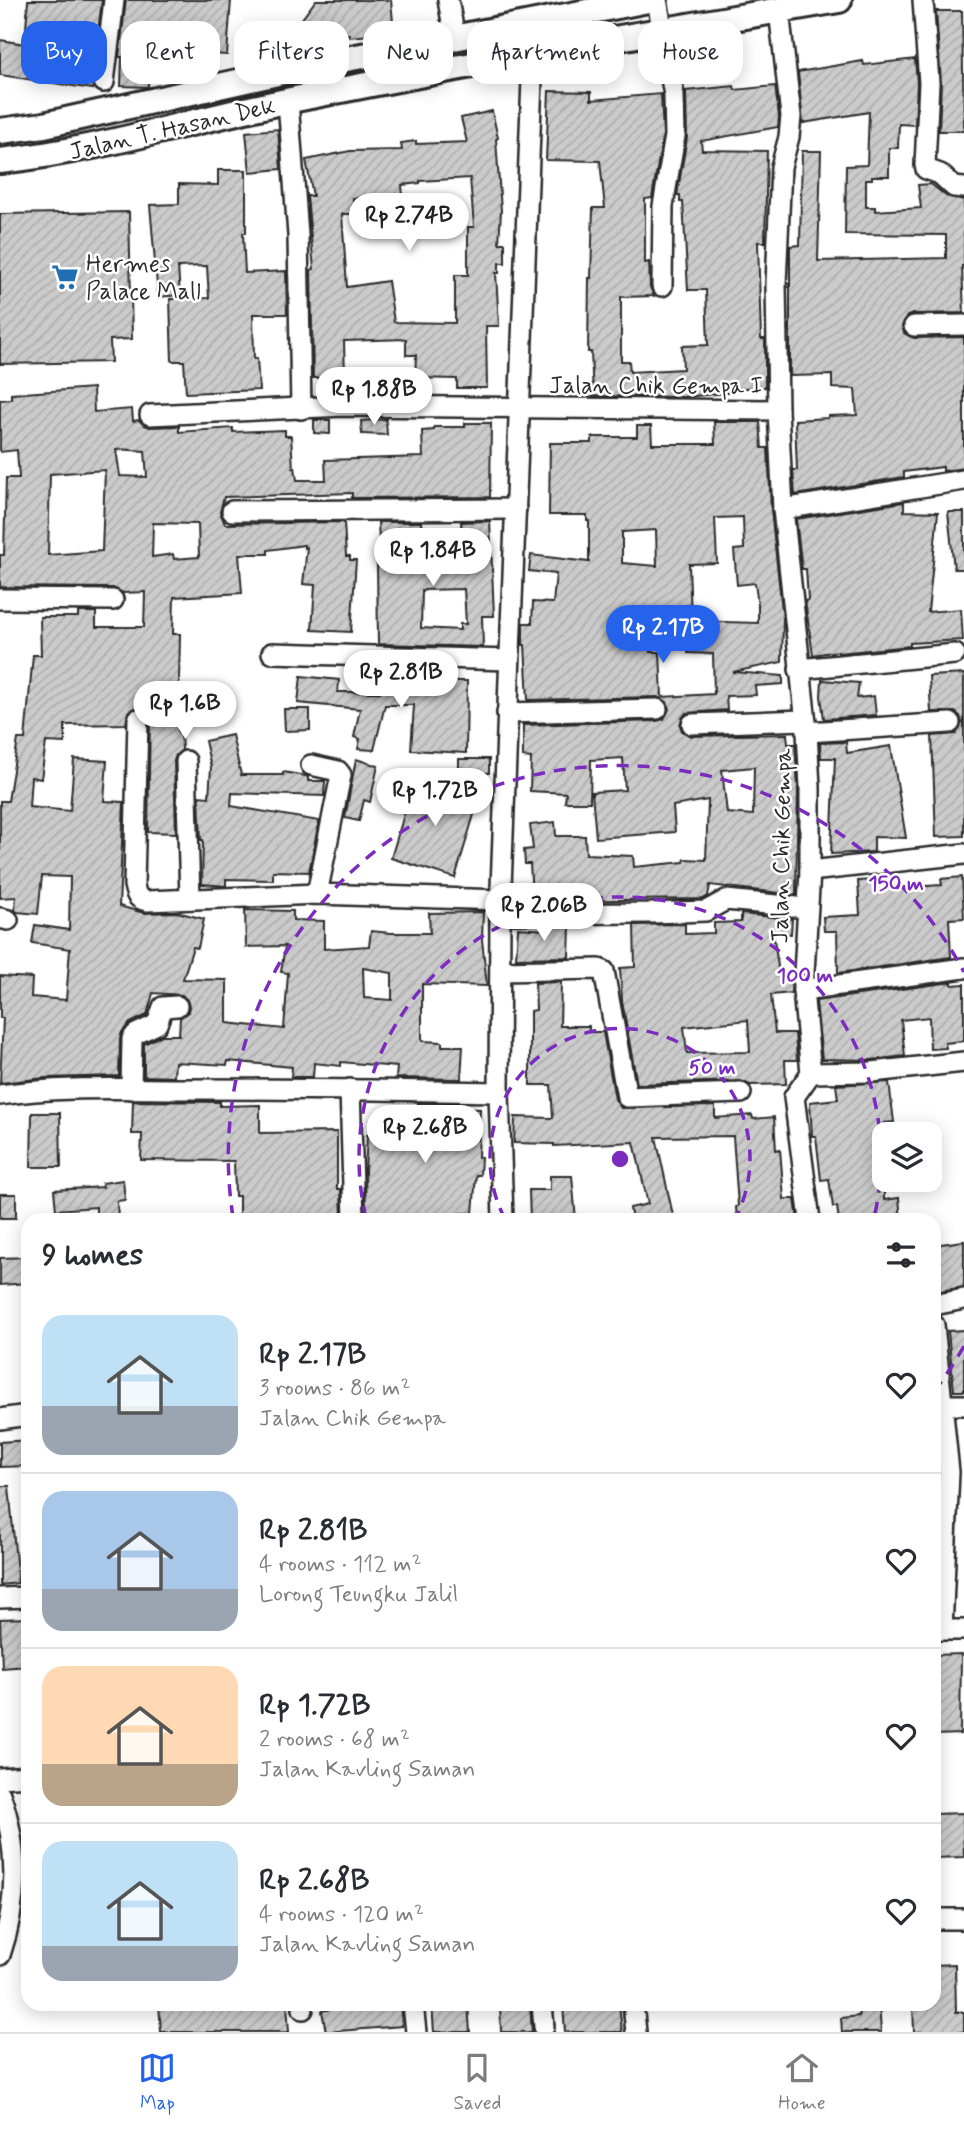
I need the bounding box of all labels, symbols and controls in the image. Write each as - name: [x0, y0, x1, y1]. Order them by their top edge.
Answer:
- chip: Buy: [21, 21, 107, 84]
- chip: Rent: [121, 21, 220, 84]
- chip: Filters: [234, 21, 349, 84]
- chip: New: [363, 21, 453, 84]
- chip: Apartment: [467, 21, 624, 84]
- chip: House: [638, 21, 743, 84]
- street label: Jalan T. Hasan Dek: [66, 91, 278, 168]
- pin: Rp 2.74B: [337, 194, 481, 253]
- text: Rp 2.74B: [365, 201, 453, 231]
- place label: Hermes Palace Mall: [86, 249, 201, 308]
- supermarket icon: Hermes Palace Mall: [50, 262, 80, 292]
- pin: Rp 1.88B: [302, 368, 446, 427]
- street label: Jalan Chik Gempa I: [549, 371, 763, 402]
- text: Rp 1.88B: [332, 375, 416, 405]
- pin: Rp 1.84B: [361, 528, 505, 588]
- text: Rp 1.84B: [390, 536, 476, 566]
- pin: Rp 2.17B: [591, 606, 735, 665]
- text: Rp 2.17B: [622, 613, 704, 643]
- pin: Rp 2.81B: [329, 650, 473, 710]
- text: Rp 2.81B: [359, 658, 443, 688]
- pin: Rp 1.6B: [120, 682, 250, 741]
- text: Rp 1.6B: [149, 689, 221, 719]
- street label: Jalan Chik Gempa: [765, 748, 800, 944]
- pin: Rp 1.72B: [363, 768, 507, 828]
- text: Rp 1.72B: [392, 776, 478, 806]
- text: 150 m: [868, 870, 924, 898]
- pin: Rp 2.06B: [472, 884, 616, 943]
- text: Rp 2.06B: [501, 891, 587, 921]
- text: 100 m: [777, 962, 833, 990]
- text: 50 m: [689, 1054, 736, 1082]
- pin: Rp 2.68B: [353, 1106, 497, 1165]
- text: Rp 2.68B: [383, 1113, 467, 1143]
- map controls: [872, 1122, 942, 1192]
- button: layers: [872, 1122, 942, 1192]
- centre of rings: [608, 1147, 632, 1171]
- text: 9 homes: [42, 1236, 143, 1275]
- icon: filters: [882, 1236, 920, 1274]
- text: Rp 2.17B: [259, 1335, 366, 1374]
- icon: home: [98, 1343, 182, 1427]
- icon: heart: [882, 1366, 920, 1404]
- text: 3 rooms · 86 m²: [259, 1374, 410, 1404]
- text: Jalan Chik Gempa: [259, 1404, 446, 1434]
- text: Rp 2.81B: [259, 1511, 367, 1550]
- icon: home: [98, 1519, 182, 1603]
- icon: heart: [882, 1542, 920, 1580]
- text: 4 rooms · 112 m²: [259, 1550, 422, 1580]
- text: Lorong Teungku Jalil: [259, 1580, 458, 1610]
- text: Rp 1.72B: [259, 1686, 370, 1725]
- icon: home: [98, 1694, 182, 1778]
- icon: heart: [882, 1717, 920, 1755]
- text: 2 rooms · 68 m²: [259, 1725, 410, 1755]
- text: Jalan Kavling Saman: [259, 1755, 475, 1785]
- text: Rp 2.68B: [259, 1861, 369, 1900]
- icon: home: [98, 1869, 182, 1953]
- icon: heart: [882, 1892, 920, 1930]
- text: 4 rooms · 120 m²: [259, 1900, 424, 1930]
- text: Jalan Kavling Saman: [259, 1930, 475, 1960]
- tab: Map: [138, 2049, 176, 2116]
- tab: Saved: [453, 2049, 501, 2116]
- tab: Home: [778, 2049, 826, 2116]

